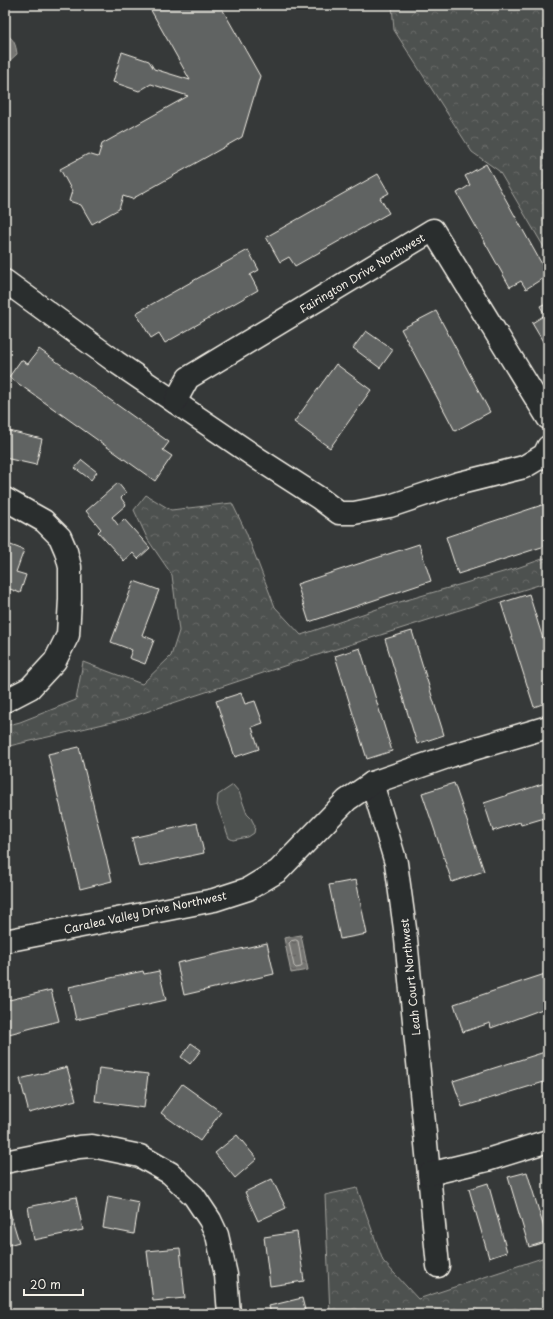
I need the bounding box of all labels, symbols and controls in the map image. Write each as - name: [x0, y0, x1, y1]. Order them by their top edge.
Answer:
- street label: Fairington Drive Northwest: [296, 228, 428, 317]
- street label: Caralea Valley Drive Northwest: [62, 886, 228, 938]
- street label: Leah Court Northwest: [395, 917, 425, 1036]
- scale bar: [24, 1271, 83, 1297]
- text: 20 m: [30, 1275, 61, 1293]

